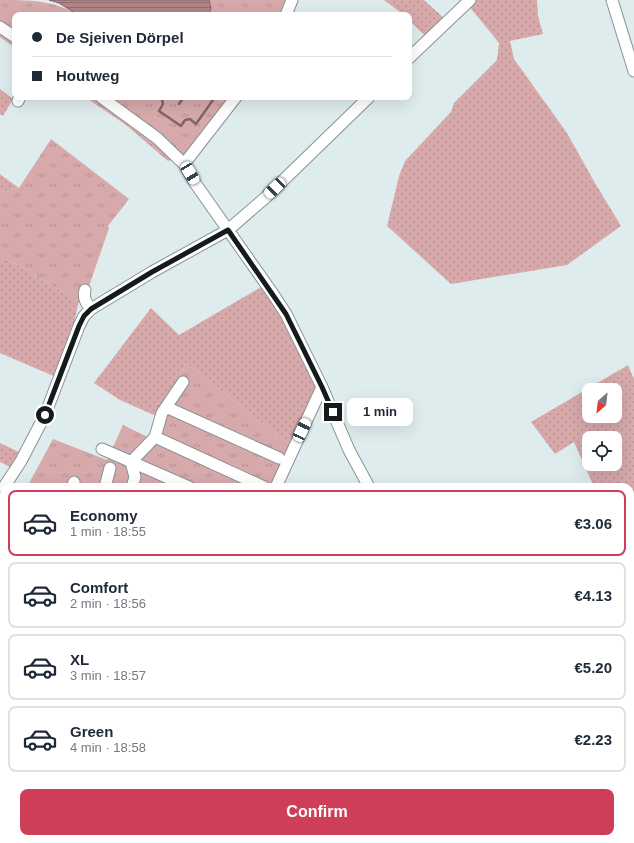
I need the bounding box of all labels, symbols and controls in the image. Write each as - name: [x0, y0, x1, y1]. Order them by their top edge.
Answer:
- text: De Sjeiven Dörpel: [56, 29, 184, 46]
- text: Houtweg: [56, 67, 119, 84]
- car: [179, 160, 201, 186]
- car: [262, 175, 288, 201]
- north arrow: [582, 383, 622, 423]
- map controls: [582, 383, 622, 471]
- callout: 1 min: [347, 398, 413, 426]
- route end: [324, 403, 342, 421]
- text: 1 min: [363, 404, 397, 419]
- route start: [36, 406, 54, 424]
- car: [291, 417, 313, 443]
- button: locate: [582, 431, 622, 471]
- icon: car: [22, 505, 58, 541]
- text: Economy: [70, 507, 138, 524]
- text: €3.06: [574, 515, 612, 532]
- text: 1 min · 18:55: [70, 524, 146, 539]
- icon: car: [22, 577, 58, 613]
- text: Comfort: [70, 579, 128, 596]
- text: €4.13: [574, 587, 612, 604]
- text: 2 min · 18:56: [70, 596, 146, 611]
- icon: car: [22, 649, 58, 685]
- text: XL: [70, 651, 89, 668]
- text: €5.20: [574, 659, 612, 676]
- text: 3 min · 18:57: [70, 668, 146, 683]
- icon: car: [22, 721, 58, 757]
- text: Green: [70, 723, 113, 740]
- text: €2.23: [574, 731, 612, 748]
- text: 4 min · 18:58: [70, 740, 146, 755]
- button: Confirm: [20, 789, 614, 835]

